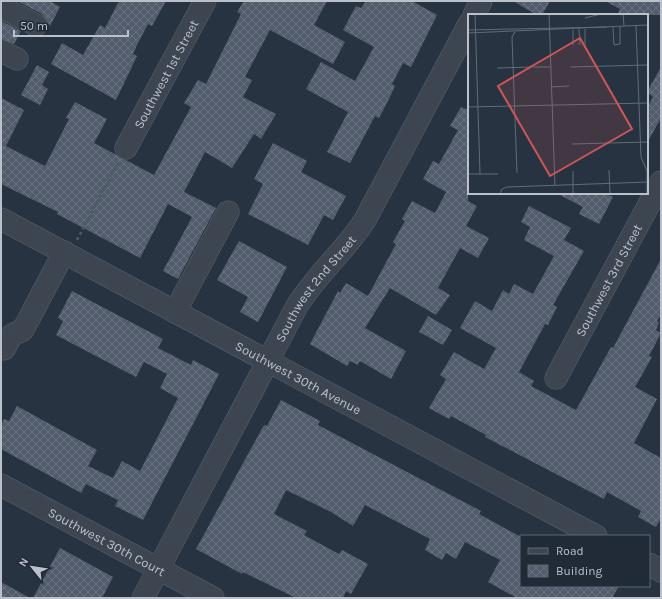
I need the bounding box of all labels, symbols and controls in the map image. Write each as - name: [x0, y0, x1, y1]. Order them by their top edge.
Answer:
- scale bar: [14, 12, 128, 38]
- inset map: [468, 14, 648, 194]
- street label: Southwest 1st Street: [131, 17, 202, 131]
- text: 50 m: [20, 19, 48, 33]
- street label: Southwest 3rd Street: [573, 221, 645, 339]
- street label: Southwest 2nd Street: [272, 232, 359, 345]
- street label: Southwest 30th Avenue: [233, 338, 364, 418]
- street label: Southwest 30th Court: [46, 505, 168, 579]
- legend: [520, 535, 650, 587]
- text: Road: [556, 544, 584, 558]
- north arrow: [12, 547, 52, 587]
- text: N: [16, 556, 31, 569]
- text: Building: [556, 564, 603, 578]

